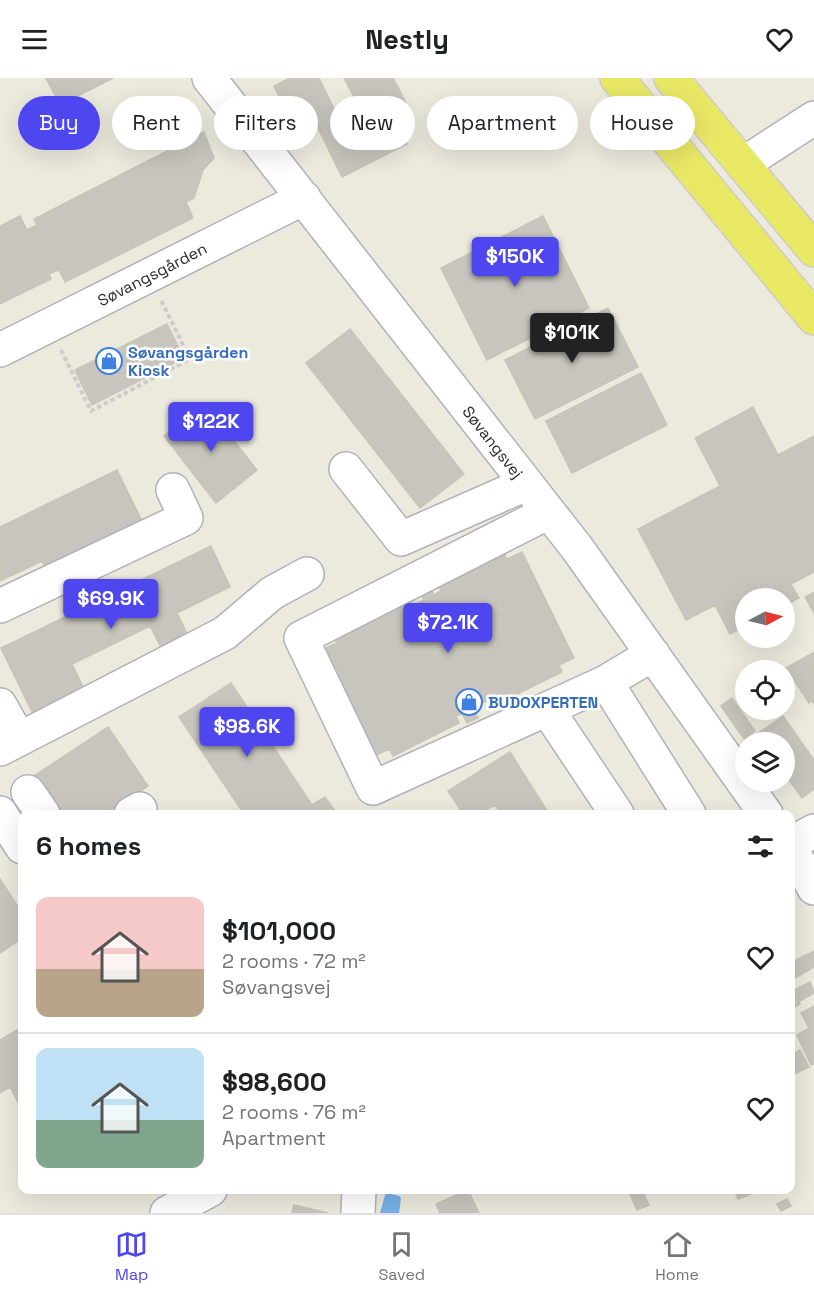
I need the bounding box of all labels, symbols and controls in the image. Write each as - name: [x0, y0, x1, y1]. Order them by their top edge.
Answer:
- text: Nestly: [365, 22, 449, 57]
- icon: menu: [18, 23, 51, 56]
- icon: heart: [763, 23, 796, 56]
- chip: Buy: [18, 96, 100, 150]
- chip: Rent: [112, 96, 202, 150]
- chip: Filters: [214, 96, 318, 150]
- chip: New: [330, 96, 415, 150]
- chip: Apartment: [427, 96, 578, 150]
- chip: House: [590, 96, 695, 150]
- pin: $150K: [473, 237, 557, 288]
- street label: Søvangsgården: [94, 238, 211, 311]
- text: $150K: [486, 243, 544, 269]
- pin: $101K: [530, 313, 614, 364]
- text: $101K: [544, 319, 600, 345]
- place label: Søvangsgården Kiosk: [128, 342, 248, 381]
- shop icon: Søvangsgården Kiosk: [94, 346, 124, 376]
- pin: $122K: [169, 402, 253, 453]
- street label: Søvangsvej: [458, 402, 528, 483]
- text: $122K: [182, 408, 240, 434]
- pin: $69.9K: [62, 579, 160, 630]
- text: $69.9K: [77, 585, 145, 611]
- north arrow: [735, 588, 795, 648]
- map controls: [735, 588, 795, 792]
- pin: $72.1K: [399, 603, 497, 654]
- text: $72.1K: [417, 609, 479, 635]
- button: locate: [735, 660, 795, 720]
- shop icon: BUDOXPERTEN: [454, 687, 484, 717]
- place label: BUDOXPERTEN: [488, 692, 598, 713]
- pin: $98.6K: [198, 707, 296, 758]
- text: $98.6K: [213, 713, 281, 739]
- button: layers: [735, 732, 795, 792]
- text: 6 homes: [36, 829, 141, 863]
- icon: filters: [744, 830, 777, 863]
- text: $101,000: [222, 914, 336, 948]
- icon: home: [84, 921, 156, 993]
- icon: heart: [744, 941, 777, 974]
- text: 2 rooms · 72 m²: [222, 948, 366, 974]
- text: Søvangsvej: [222, 974, 331, 1000]
- text: $98,600: [222, 1065, 327, 1099]
- icon: home: [84, 1072, 156, 1144]
- icon: heart: [744, 1092, 777, 1125]
- text: 2 rooms · 76 m²: [222, 1099, 366, 1125]
- text: Apartment: [222, 1125, 326, 1151]
- tab: Map: [115, 1228, 148, 1285]
- tab: Saved: [379, 1228, 425, 1285]
- tab: Home: [655, 1228, 699, 1285]

